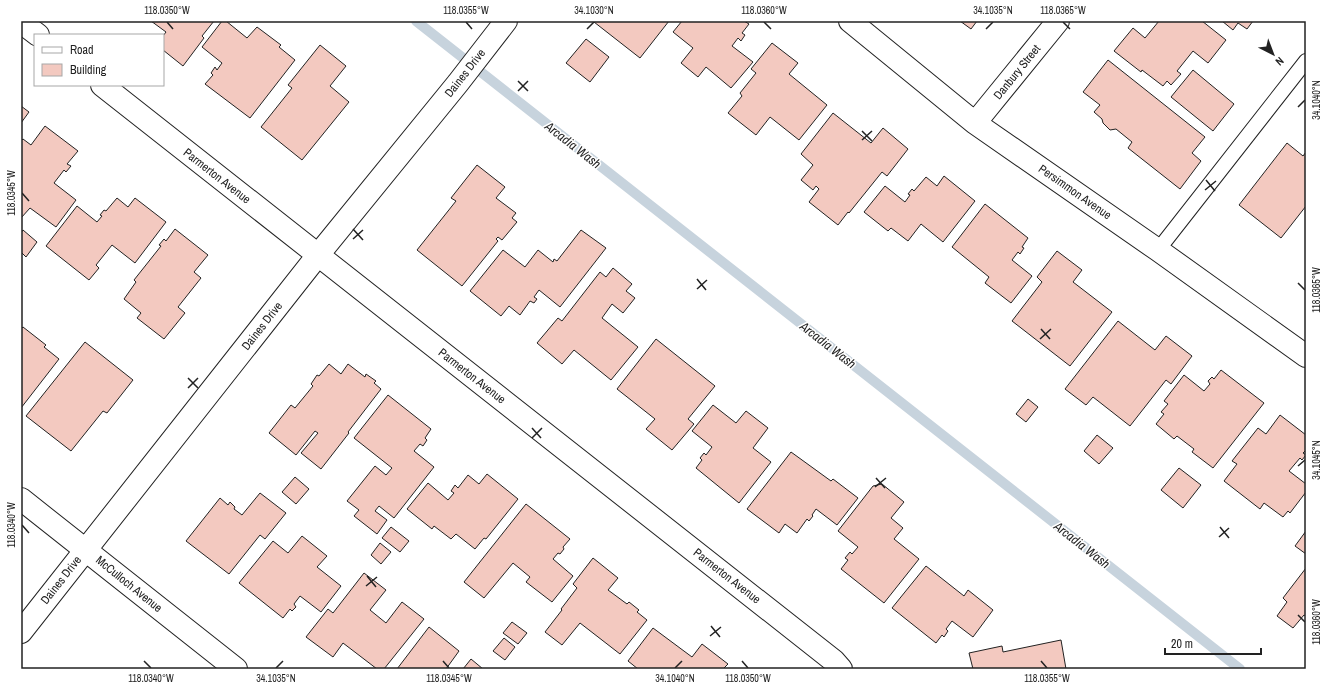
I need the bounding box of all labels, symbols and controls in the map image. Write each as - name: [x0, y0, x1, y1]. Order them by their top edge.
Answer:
- text: 118.0350°W: [144, 4, 190, 17]
- text: 118.0355°W: [443, 4, 489, 17]
- text: 34.1030°N: [574, 4, 614, 17]
- text: 118.0360°W: [741, 4, 787, 17]
- text: 34.1035°N: [973, 4, 1013, 17]
- text: 118.0365°W: [1040, 4, 1086, 17]
- legend: [34, 34, 164, 86]
- north arrow: [1253, 34, 1293, 74]
- street label: Danbury Street: [990, 41, 1044, 103]
- text: Road: [70, 42, 94, 58]
- street label: Daines Drive: [441, 45, 489, 101]
- text: N: [1273, 54, 1287, 69]
- text: Building: [70, 62, 107, 78]
- text: 34.1040°N: [1310, 80, 1323, 120]
- water label: Arcadia Wash: [541, 117, 605, 172]
- street label: Parmerton Avenue: [180, 145, 254, 207]
- street label: Persimmon Avenue: [1035, 161, 1115, 223]
- text: 118.0345°W: [5, 170, 18, 216]
- text: 118.0365°W: [1310, 267, 1323, 313]
- street label: Daines Drive: [238, 298, 286, 354]
- water label: Arcadia Wash: [796, 317, 860, 372]
- street label: Parmerton Avenue: [435, 345, 509, 407]
- text: 34.1045°N: [1310, 440, 1323, 480]
- text: 118.0340°W: [5, 502, 18, 548]
- water label: Arcadia Wash: [1050, 517, 1114, 572]
- street label: Parmerton Avenue: [690, 545, 764, 607]
- street label: Daines Drive: [37, 552, 85, 608]
- street label: McCulloch Avenue: [92, 552, 166, 616]
- text: 118.0360°W: [1310, 599, 1323, 645]
- scale bar: [1165, 630, 1261, 656]
- text: 20 m: [1171, 636, 1193, 652]
- text: 118.0340°W: [128, 672, 174, 685]
- text: 34.1035°N: [256, 672, 296, 685]
- text: 118.0345°W: [426, 672, 472, 685]
- text: 34.1040°N: [655, 672, 695, 685]
- text: 118.0350°W: [725, 672, 771, 685]
- text: 118.0355°W: [1024, 672, 1070, 685]

